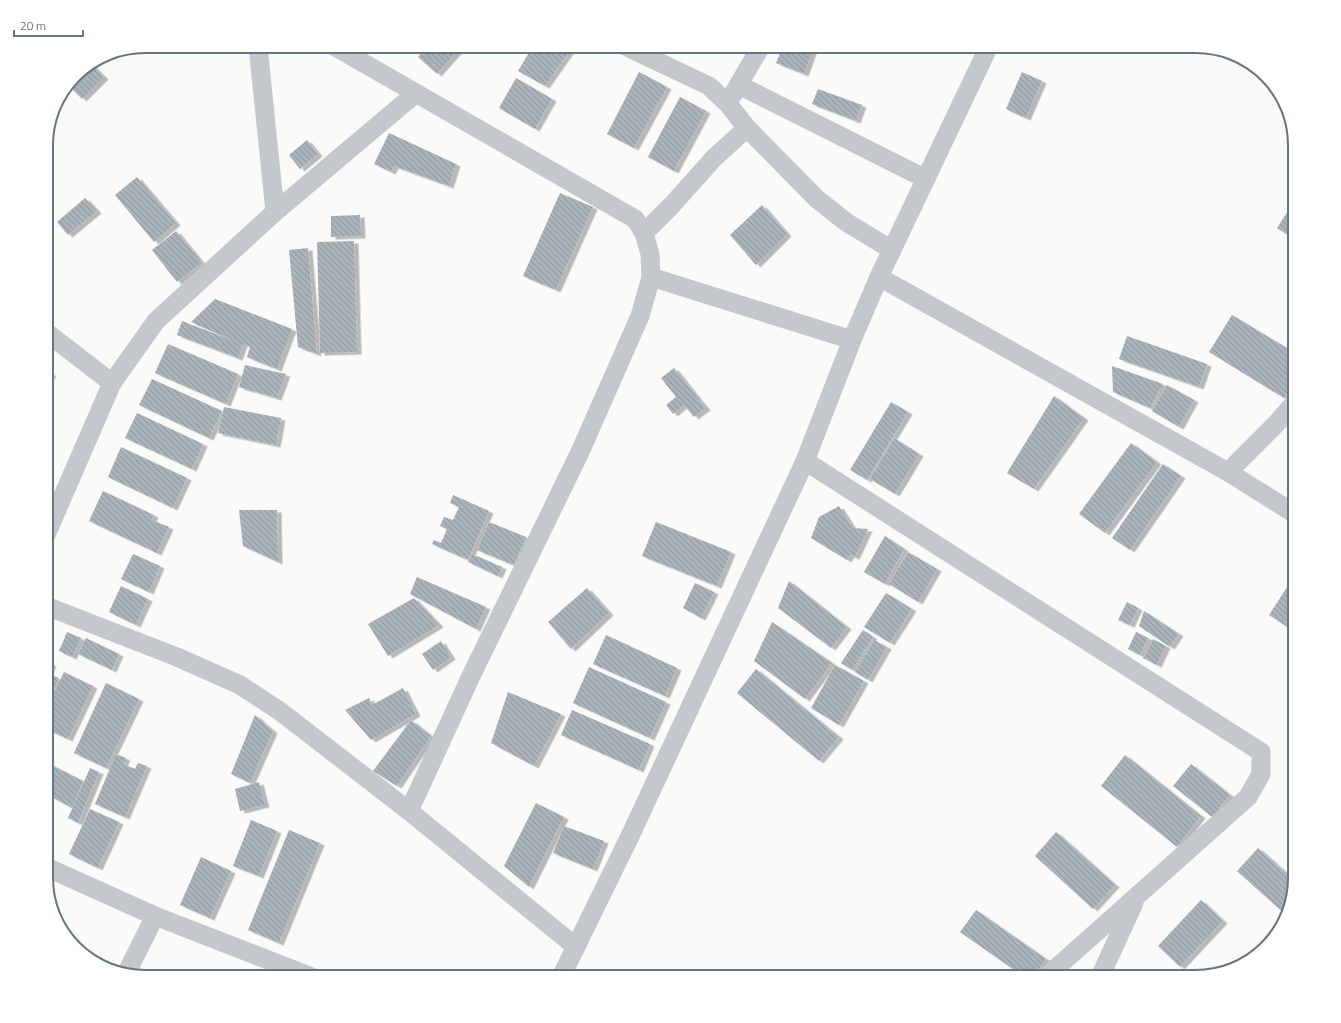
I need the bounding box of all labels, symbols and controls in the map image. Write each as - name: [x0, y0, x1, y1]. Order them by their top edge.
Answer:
- scale bar: [14, 12, 83, 38]
- text: 20 m: [20, 16, 46, 35]

